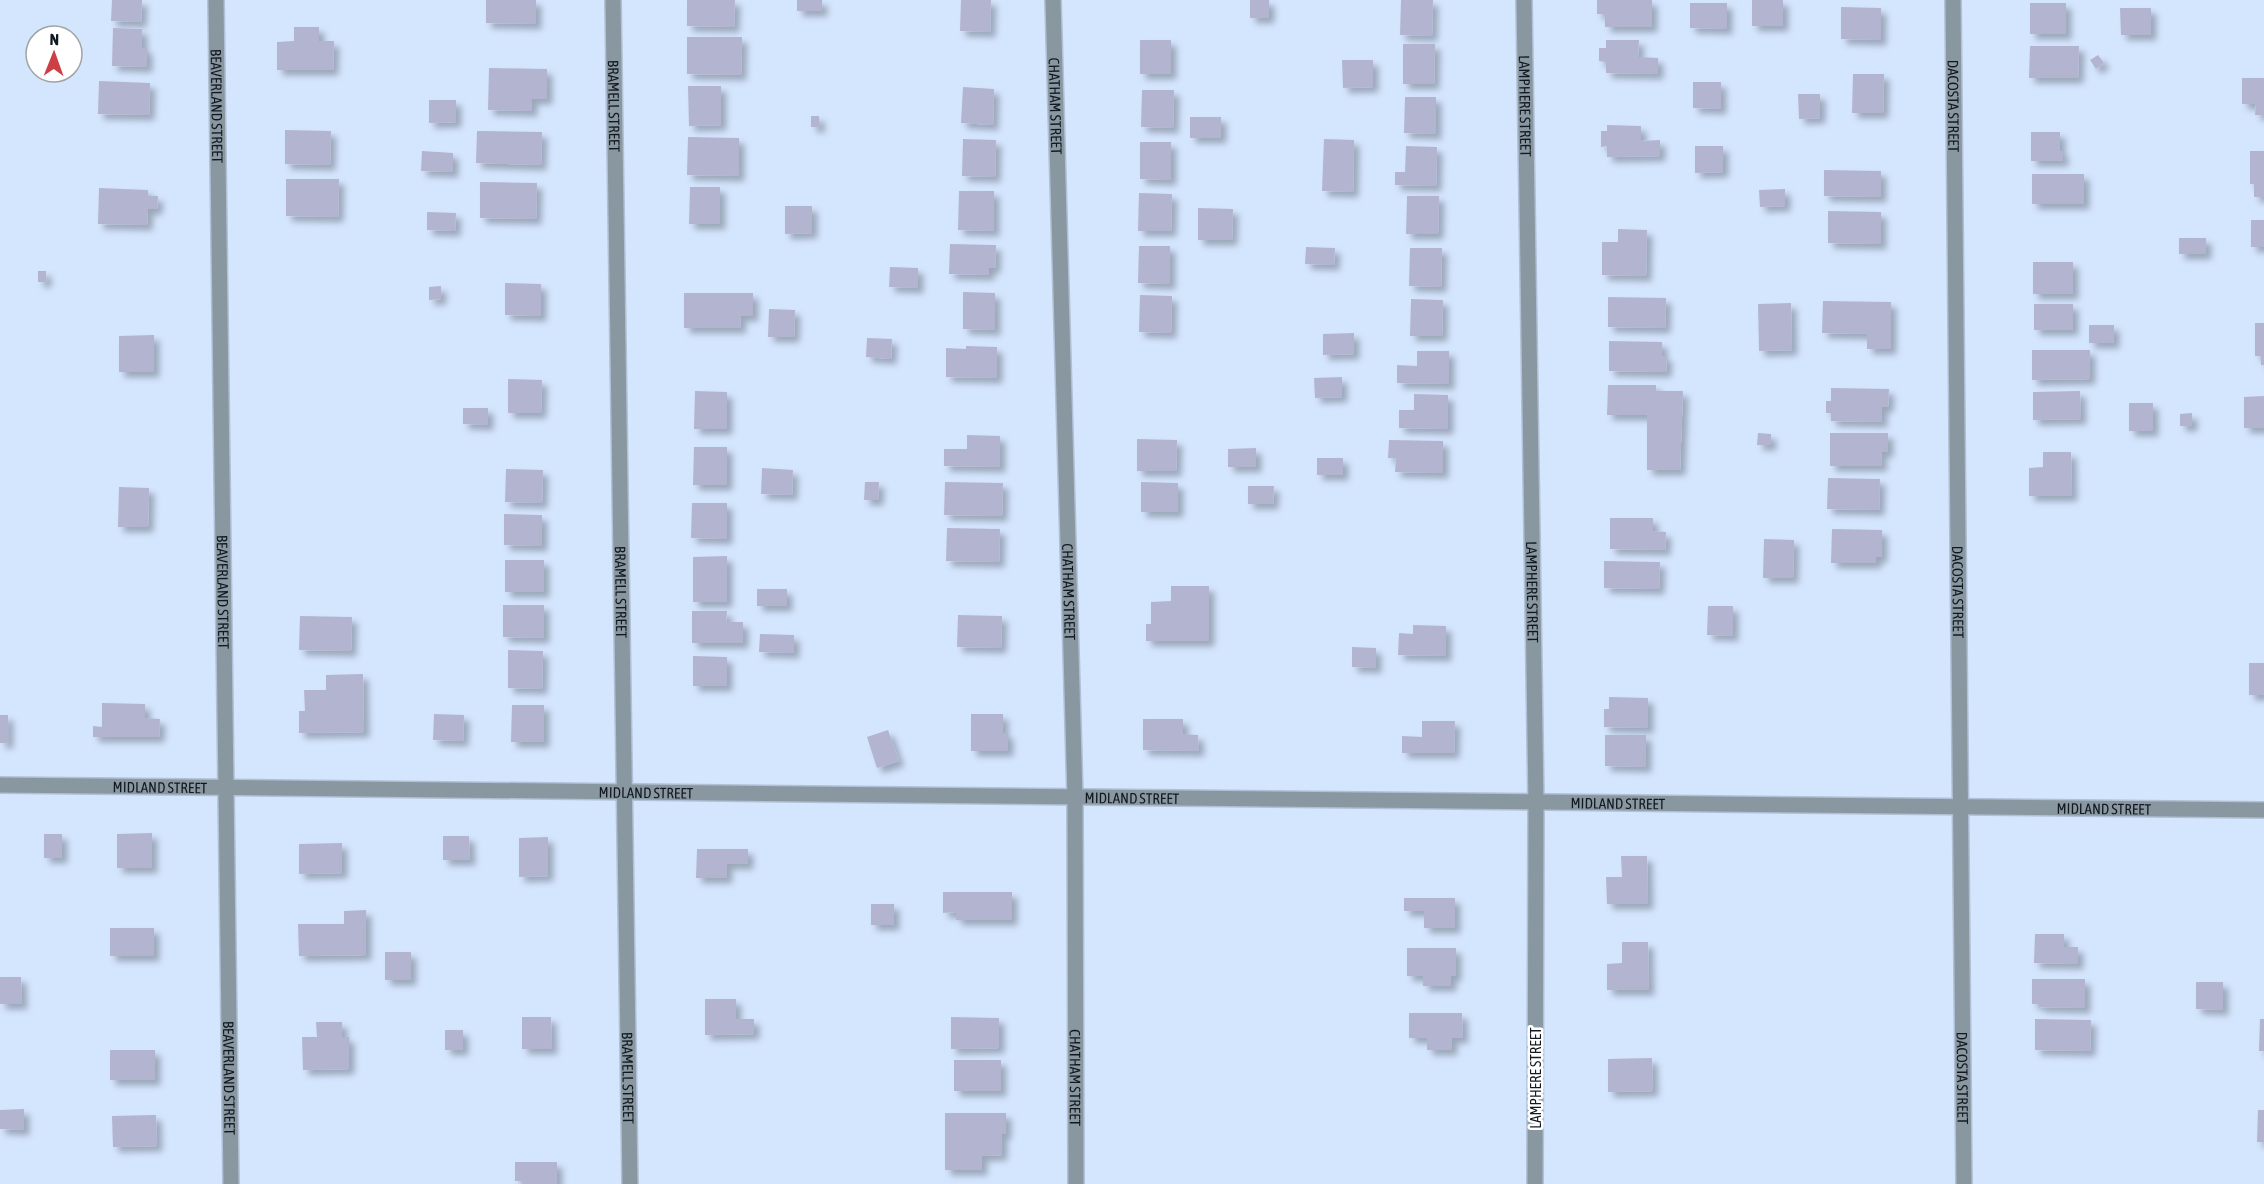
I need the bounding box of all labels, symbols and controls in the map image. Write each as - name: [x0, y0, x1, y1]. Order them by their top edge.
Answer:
- north arrow: [24, 24, 84, 84]
- text: N: [49, 30, 59, 48]
- street label: BEAVERLAND STREET: [208, 49, 227, 164]
- street label: LAMPHERE STREET: [1516, 55, 1535, 157]
- street label: CHATHAM STREET: [1046, 57, 1066, 155]
- street label: BRAMELL STREET: [605, 60, 624, 152]
- street label: DACOSTA STREET: [1945, 60, 1963, 153]
- street label: BEAVERLAND STREET: [214, 535, 233, 650]
- street label: LAMPHERE STREET: [1524, 541, 1542, 643]
- street label: CHATHAM STREET: [1060, 543, 1079, 641]
- street label: BRAMELL STREET: [612, 546, 631, 638]
- street label: DACOSTA STREET: [1950, 546, 1967, 639]
- street label: MIDLAND STREET: [113, 778, 208, 796]
- street label: MIDLAND STREET: [599, 783, 694, 801]
- street label: MIDLAND STREET: [1085, 788, 1180, 807]
- street label: MIDLAND STREET: [1571, 794, 1666, 812]
- street label: MIDLAND STREET: [2056, 799, 2152, 817]
- street label: BEAVERLAND STREET: [220, 1021, 239, 1135]
- street label: LAMPHERE STREET: [1527, 1027, 1544, 1129]
- street label: CHATHAM STREET: [1067, 1029, 1084, 1127]
- street label: BRAMELL STREET: [619, 1032, 638, 1124]
- street label: DACOSTA STREET: [1954, 1032, 1972, 1125]

